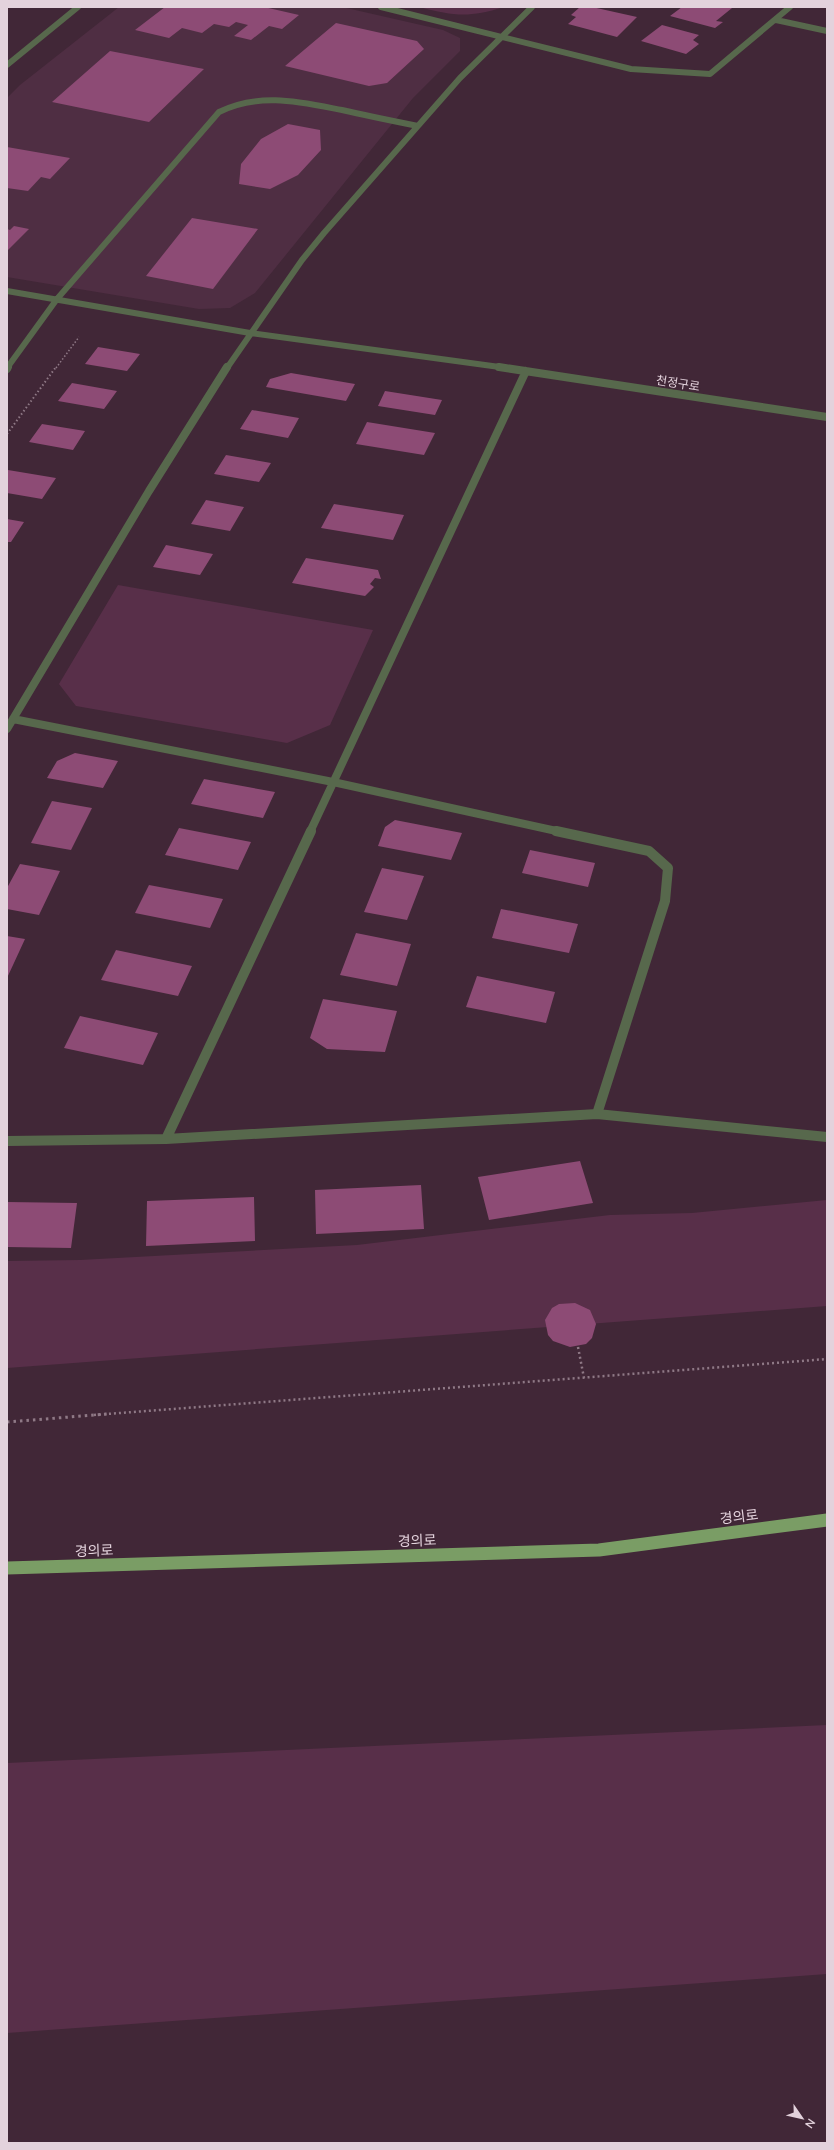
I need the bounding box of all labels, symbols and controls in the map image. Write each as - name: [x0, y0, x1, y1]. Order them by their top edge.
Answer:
- street label: 천정구로: [655, 372, 701, 394]
- street label: 경의로: [719, 1505, 759, 1527]
- street label: 경의로: [397, 1531, 437, 1549]
- street label: 경의로: [74, 1541, 114, 1559]
- north arrow: [782, 2098, 822, 2138]
- text: N: [803, 2117, 818, 2131]

